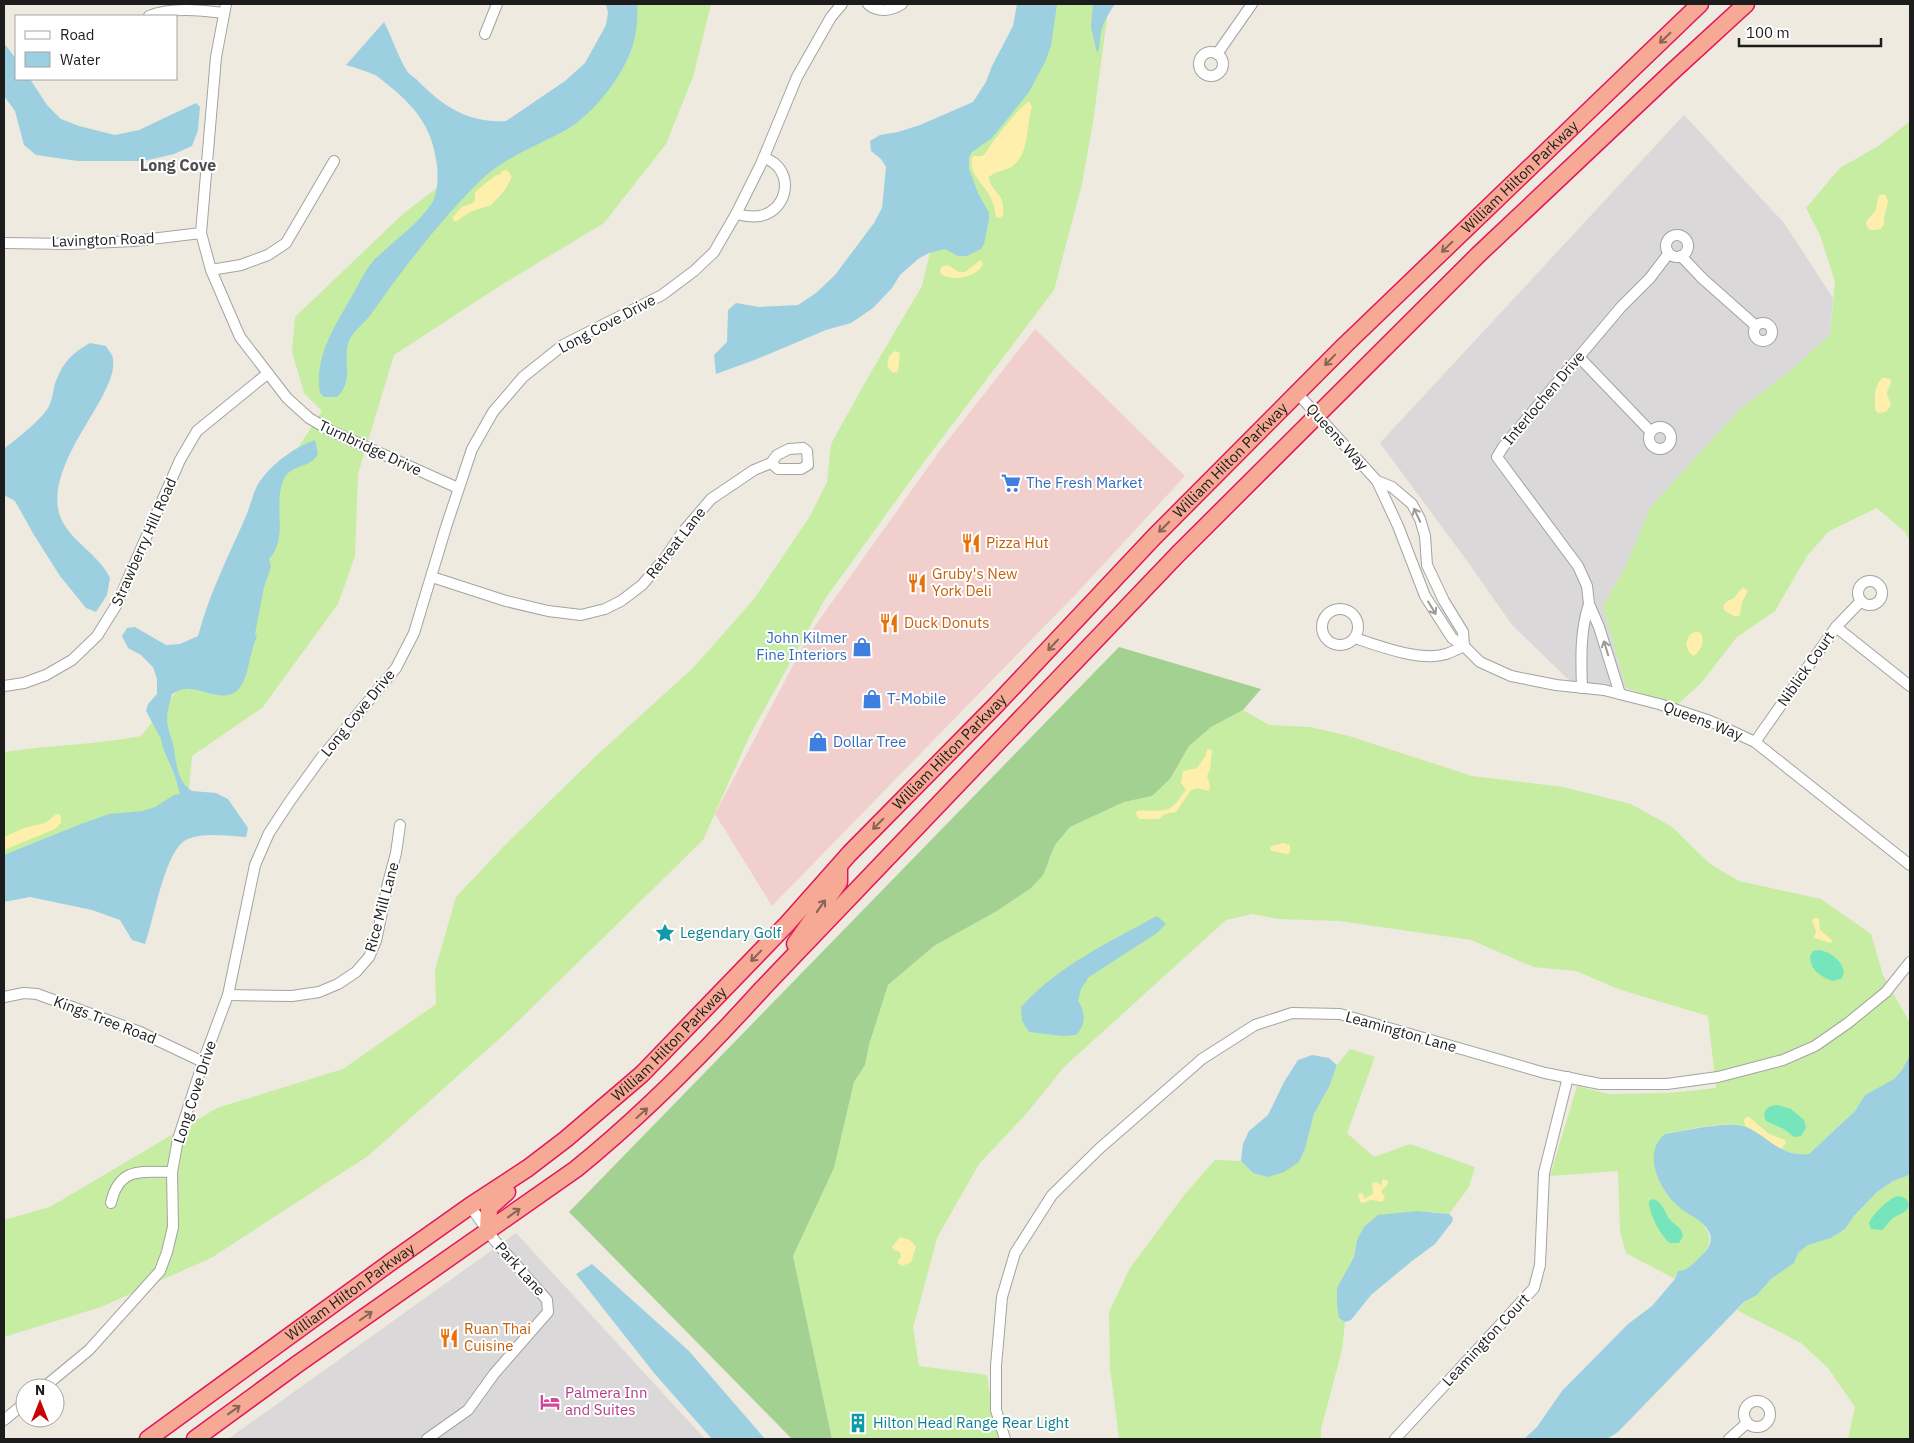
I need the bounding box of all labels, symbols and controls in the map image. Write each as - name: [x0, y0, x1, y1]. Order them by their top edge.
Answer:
- legend: [15, 15, 178, 80]
- scale bar: [1739, 15, 1882, 47]
- text: 100 m: [1746, 23, 1790, 42]
- text: Road: [60, 25, 95, 44]
- one-way arrow: [1659, 31, 1671, 44]
- text: Water: [60, 50, 101, 69]
- street label: William Hilton Parkway: [1457, 116, 1582, 237]
- district label: Long Cove: [140, 155, 216, 175]
- street label: Lavington Road: [51, 228, 155, 251]
- one-way arrow: [1440, 241, 1453, 253]
- street label: Long Cove Drive: [555, 290, 659, 357]
- street label: Interlochen Drive: [1499, 347, 1589, 449]
- one-way arrow: [1324, 354, 1336, 367]
- street label: William Hilton Parkway: [1169, 398, 1292, 521]
- street label: Queens Way: [1302, 399, 1373, 474]
- street label: Turnbridge Drive: [316, 415, 425, 480]
- supermarket icon: The Fresh Market: [1000, 472, 1022, 494]
- place label: The Fresh Market: [1026, 473, 1143, 492]
- street label: Strawberry Hill Road: [107, 475, 180, 609]
- street label: Retreat Lane: [642, 503, 709, 582]
- one-way arrow: [1412, 508, 1422, 523]
- one-way arrow: [1158, 521, 1170, 533]
- restaurant icon: Pizza Hut: [960, 532, 982, 554]
- place label: Pizza Hut: [986, 533, 1049, 552]
- place label: Gruby's New York Deli: [932, 564, 1018, 600]
- restaurant icon: Gruby's New York Deli: [906, 572, 928, 594]
- one-way arrow: [1427, 600, 1437, 614]
- restaurant icon: Duck Donuts: [878, 612, 900, 634]
- place label: Duck Donuts: [904, 613, 990, 632]
- place label: John Kilmer Fine Interiors: [756, 628, 847, 664]
- street label: Niblick Court: [1773, 628, 1838, 710]
- shop icon: John Kilmer Fine Interiors: [851, 636, 873, 658]
- one-way arrow: [1047, 639, 1059, 651]
- one-way arrow: [1600, 640, 1610, 656]
- street label: Long Cove Drive: [316, 665, 399, 760]
- shop icon: T-Mobile: [861, 688, 883, 710]
- place label: T-Mobile: [887, 689, 946, 708]
- street label: William Hilton Parkway: [888, 689, 1011, 814]
- street label: Queens Way: [1661, 697, 1746, 745]
- shop icon: Dollar Tree: [807, 731, 829, 753]
- place label: Dollar Tree: [833, 732, 906, 751]
- one-way arrow: [872, 818, 884, 830]
- street label: Rice Mill Lane: [360, 860, 403, 954]
- one-way arrow: [816, 900, 827, 913]
- place icon: Legendary Golf: [654, 922, 676, 944]
- place label: Legendary Golf: [680, 923, 781, 942]
- one-way arrow: [750, 950, 762, 962]
- street label: William Hilton Parkway: [607, 982, 731, 1105]
- street label: Kings Tree Road: [51, 991, 159, 1048]
- street label: Leamington Lane: [1343, 1007, 1459, 1056]
- street label: Long Cove Drive: [169, 1038, 220, 1146]
- one-way arrow: [635, 1107, 648, 1119]
- one-way arrow: [507, 1208, 521, 1218]
- street label: William Hilton Parkway: [282, 1238, 419, 1345]
- street label: Park Lane: [491, 1238, 550, 1300]
- street label: Leamington Court: [1438, 1289, 1533, 1390]
- one-way arrow: [359, 1311, 373, 1321]
- place label: Ruan Thai Cuisine: [464, 1319, 531, 1355]
- restaurant icon: Ruan Thai Cuisine: [438, 1327, 460, 1349]
- north arrow: [15, 1378, 65, 1428]
- text: N: [35, 1381, 45, 1399]
- place label: Palmera Inn and Suites: [565, 1383, 647, 1419]
- hotel icon: Palmera Inn and Suites: [539, 1391, 561, 1413]
- one-way arrow: [227, 1405, 240, 1416]
- building icon: Hilton Head Range Rear Light: [847, 1412, 869, 1434]
- place label: Hilton Head Range Rear Light: [873, 1413, 1069, 1432]

